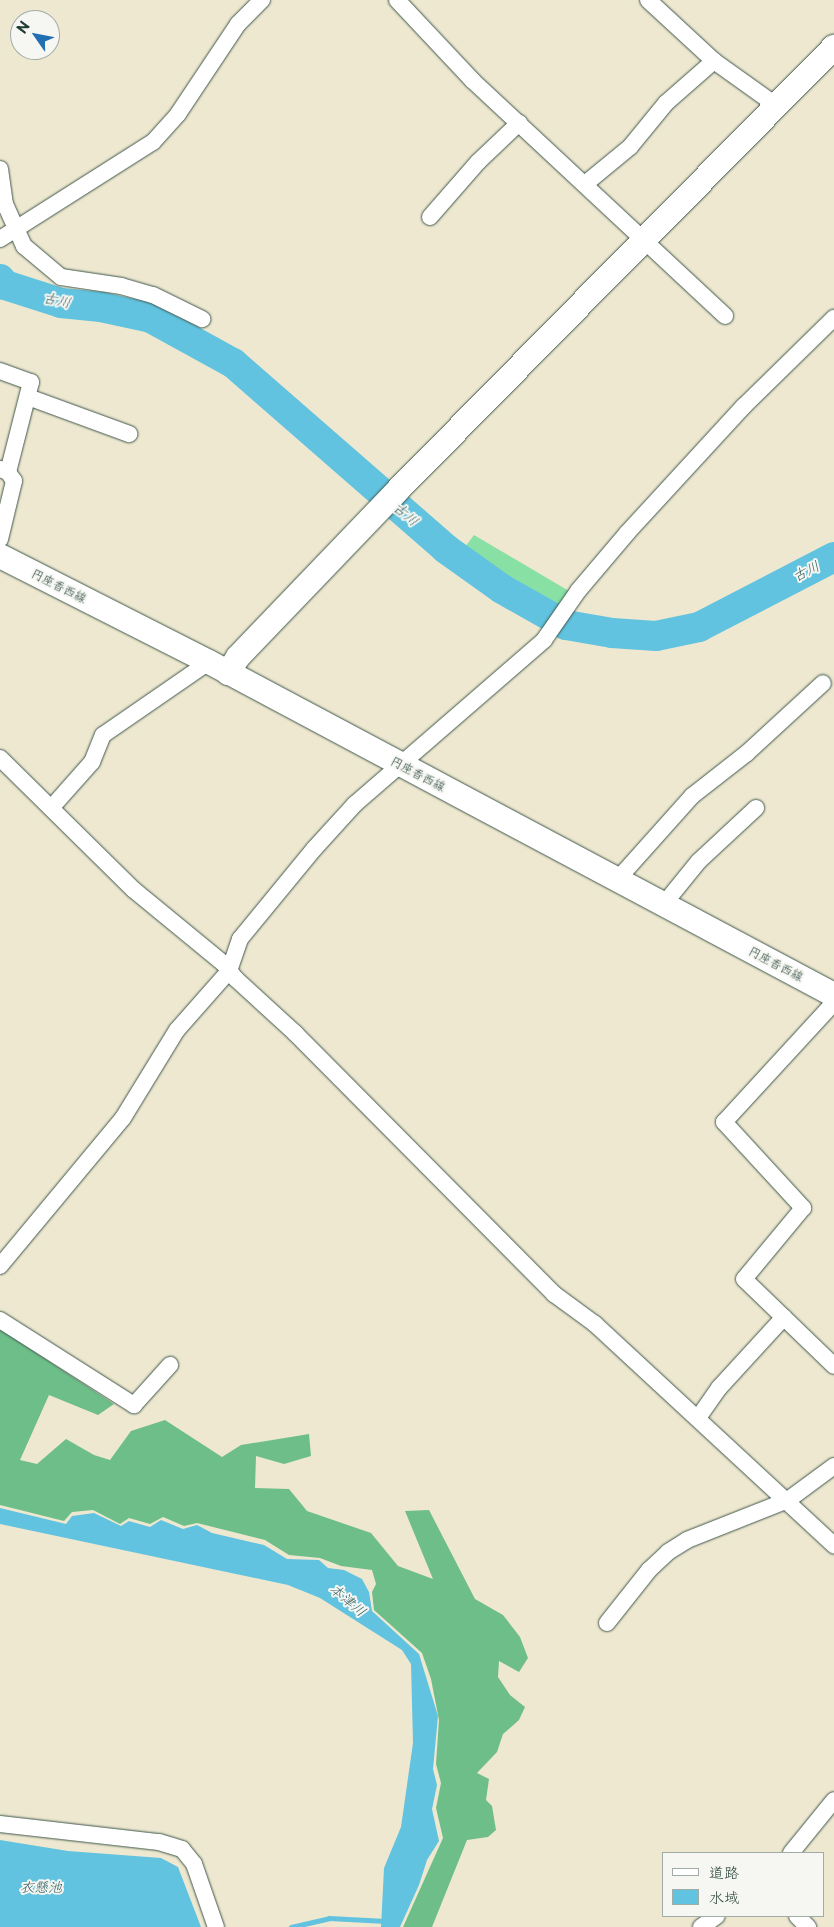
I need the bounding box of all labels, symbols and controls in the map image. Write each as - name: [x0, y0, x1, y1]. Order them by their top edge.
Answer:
- north arrow: [10, 10, 60, 60]
- text: N: [11, 17, 35, 37]
- water label: 古川: [41, 289, 73, 311]
- water label: 古川: [390, 498, 422, 530]
- water label: 古川: [790, 557, 822, 585]
- street label: 円座香西線: [29, 566, 89, 606]
- street label: 円座香西線: [388, 754, 448, 794]
- street label: 円座香西線: [746, 944, 806, 984]
- water label: 本津川: [327, 1580, 369, 1620]
- legend: [662, 1852, 824, 1917]
- text: 道路: [709, 1860, 739, 1883]
- water label: 衣懸池: [20, 1879, 62, 1895]
- text: 水域: [709, 1885, 739, 1908]

